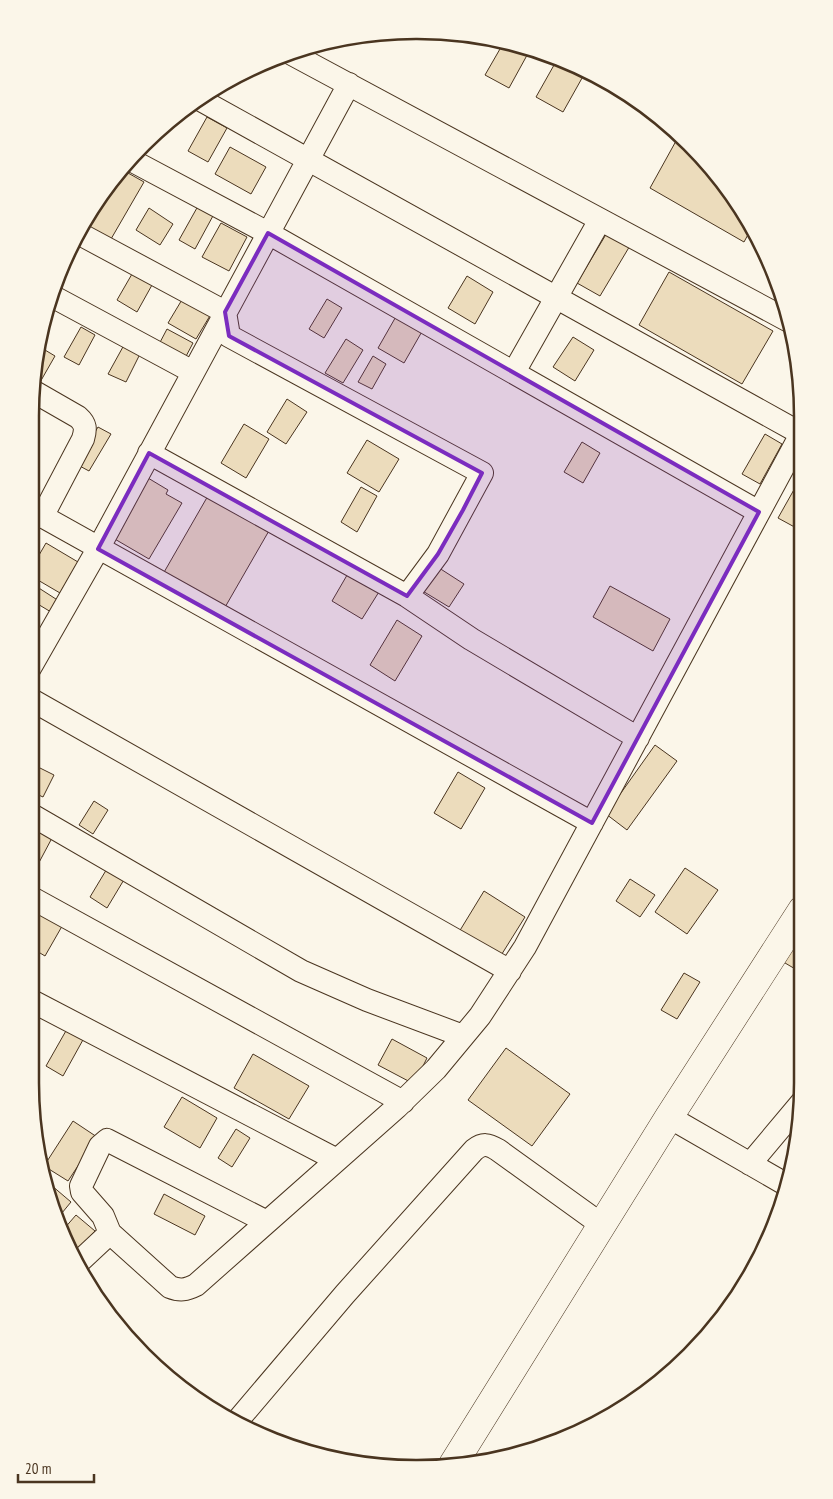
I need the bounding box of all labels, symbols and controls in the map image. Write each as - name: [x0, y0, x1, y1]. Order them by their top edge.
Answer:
- scale bar: [18, 1452, 94, 1484]
- text: 20 m: [25, 1459, 51, 1478]

